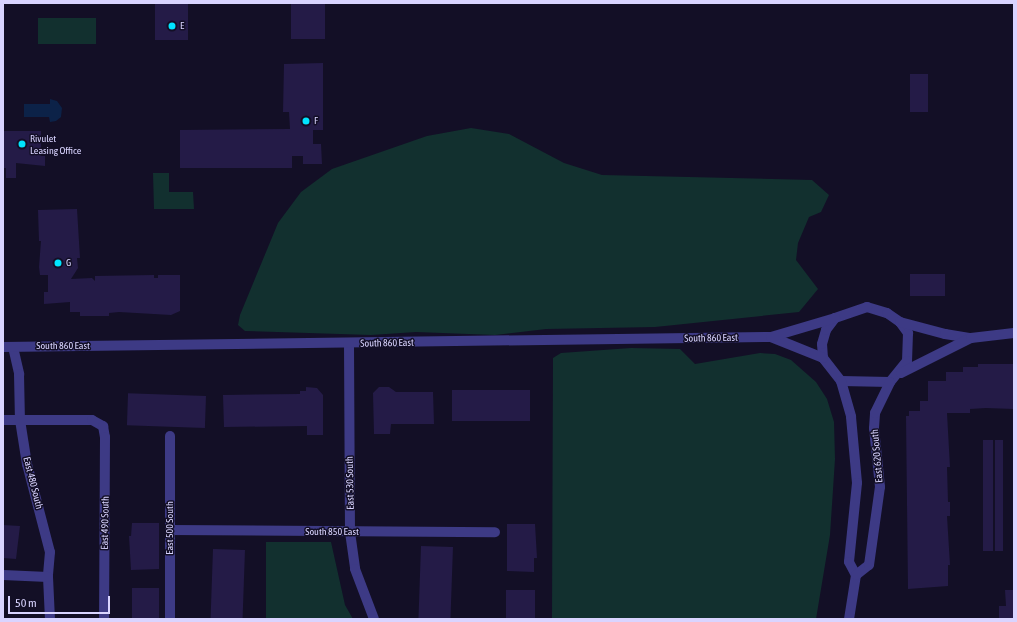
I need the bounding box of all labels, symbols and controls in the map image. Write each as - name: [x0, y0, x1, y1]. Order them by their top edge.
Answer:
- place label: E: [180, 20, 184, 32]
- marker: E: [167, 21, 177, 31]
- place label: F: [314, 115, 318, 127]
- marker: F: [301, 116, 311, 126]
- place label: Rivulet Leasing Office: [30, 132, 81, 156]
- marker: Rivulet Leasing Office: [17, 139, 27, 149]
- place label: G: [66, 257, 71, 269]
- marker: G: [53, 258, 63, 268]
- street label: South 860 East: [684, 332, 738, 344]
- street label: South 860 East: [360, 337, 414, 349]
- street label: South 860 East: [36, 340, 90, 352]
- street label: East 620 South: [869, 429, 885, 483]
- street label: East 480 South: [21, 456, 45, 510]
- street label: East 530 South: [344, 456, 356, 510]
- street label: East 490 South: [99, 496, 111, 550]
- street label: East 500 South: [164, 501, 176, 555]
- street label: South 850 East: [305, 526, 359, 538]
- scale bar: [10, 588, 112, 614]
- text: 50 m: [15, 596, 37, 610]

